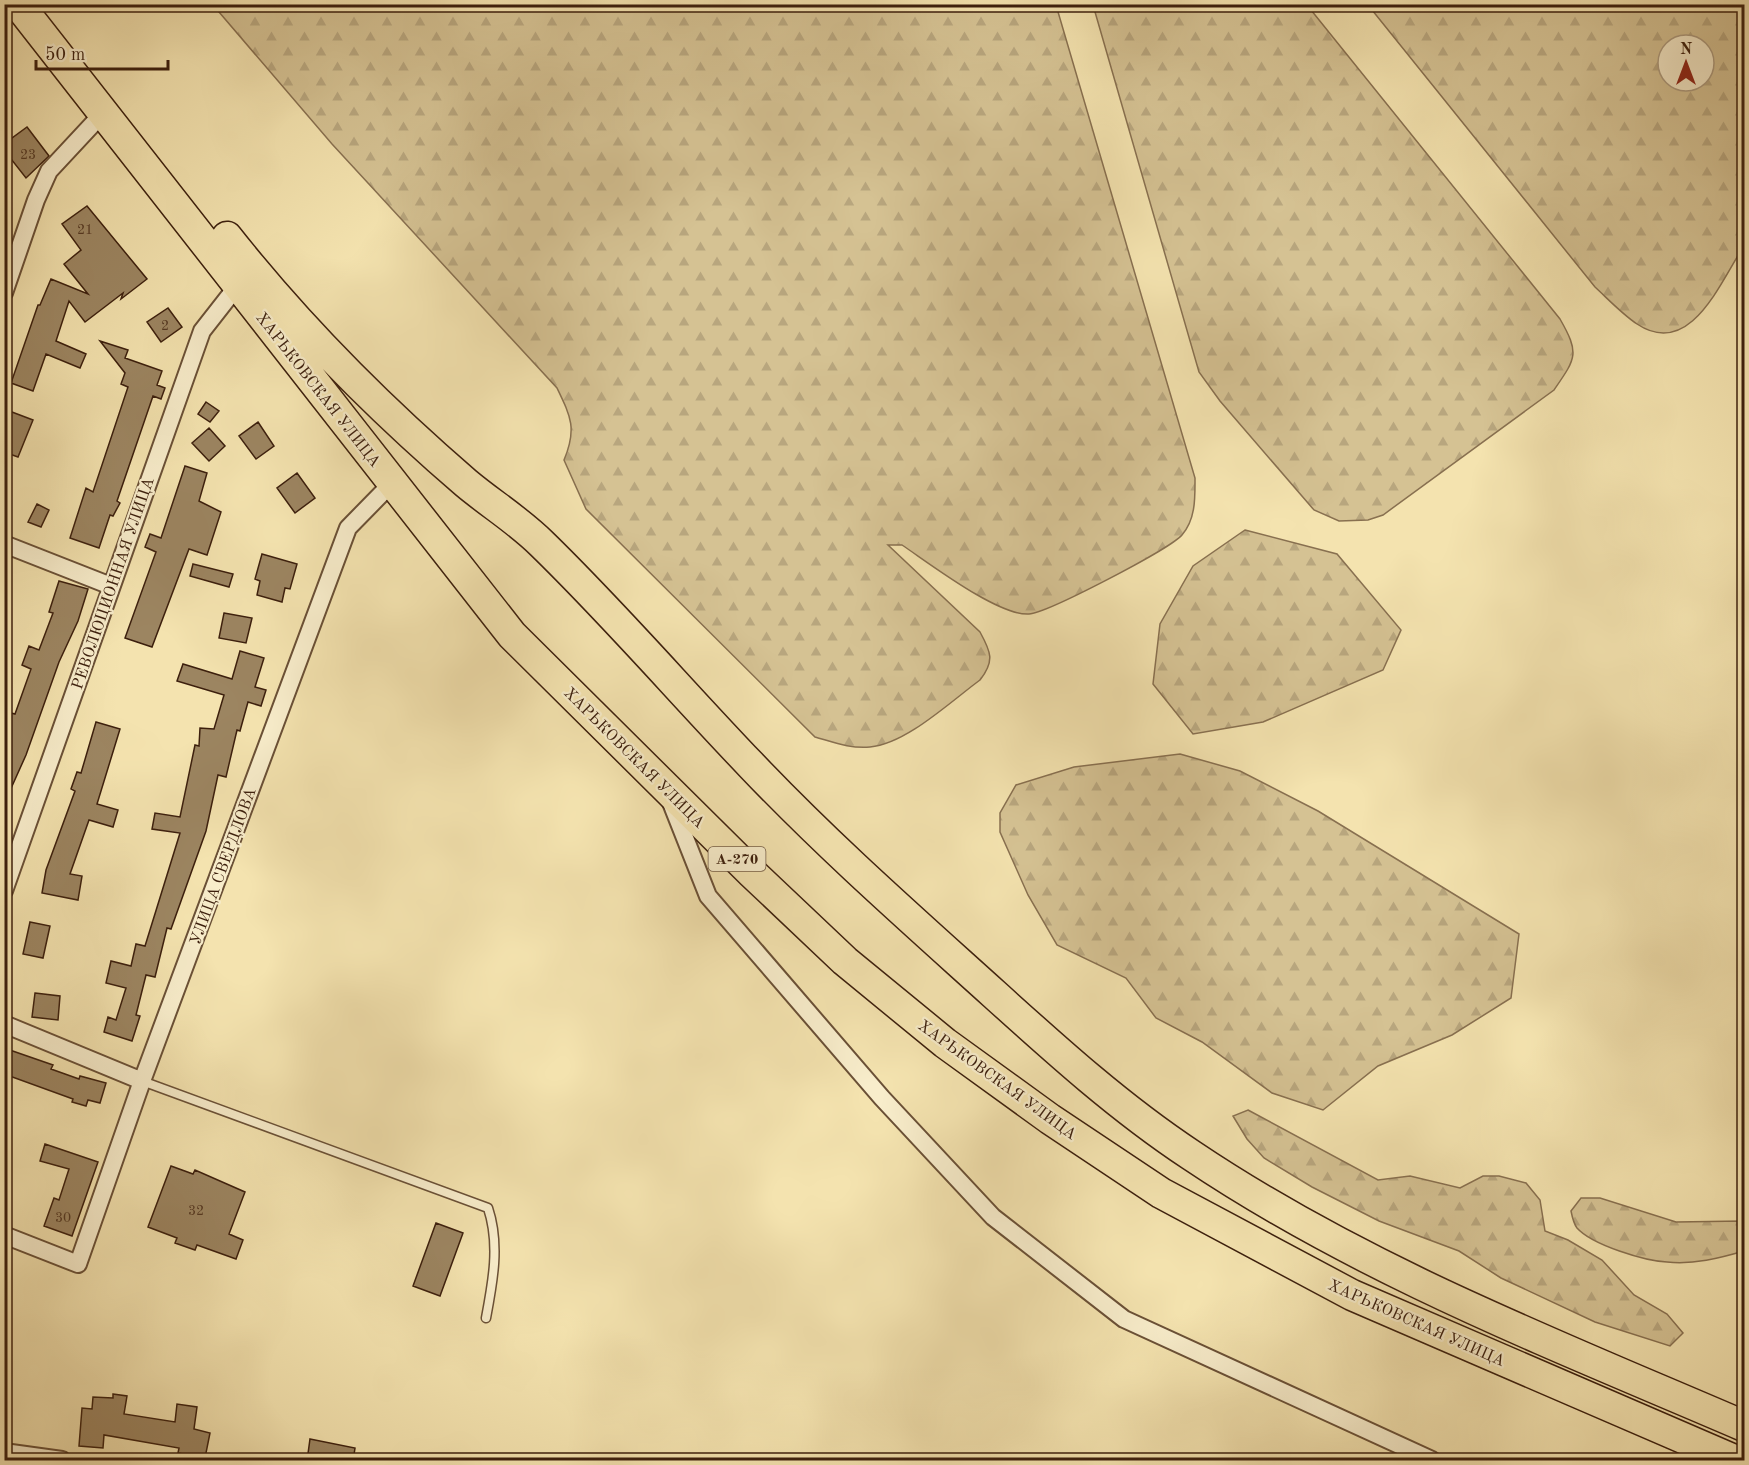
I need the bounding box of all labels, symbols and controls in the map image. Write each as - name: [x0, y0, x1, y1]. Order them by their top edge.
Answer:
- scale bar: [36, 33, 168, 71]
- north arrow: [1656, 33, 1716, 93]
- text: N: [1680, 42, 1693, 58]
- text: 50 m: [45, 46, 85, 64]
- house number: 23: [20, 148, 36, 162]
- house number: 21: [77, 223, 93, 237]
- street label: ХАРЬКОВСКАЯ УЛИЦА: [252, 310, 383, 471]
- house number: 2: [161, 319, 169, 333]
- street label: РЕВОЛЮЦИОННАЯ УЛИЦА: [70, 476, 158, 692]
- street label: ХАРЬКОВСКАЯ УЛИЦА: [560, 685, 707, 832]
- street label: УЛИЦА СВЕРДЛОВА: [188, 786, 260, 947]
- road number: А-270: [708, 847, 766, 871]
- street label: ХАРЬКОВСКАЯ УЛИЦА: [915, 1018, 1079, 1143]
- house number: 32: [188, 1204, 204, 1218]
- house number: 30: [55, 1211, 71, 1225]
- street label: ХАРЬКОВСКАЯ УЛИЦА: [1325, 1278, 1507, 1370]

